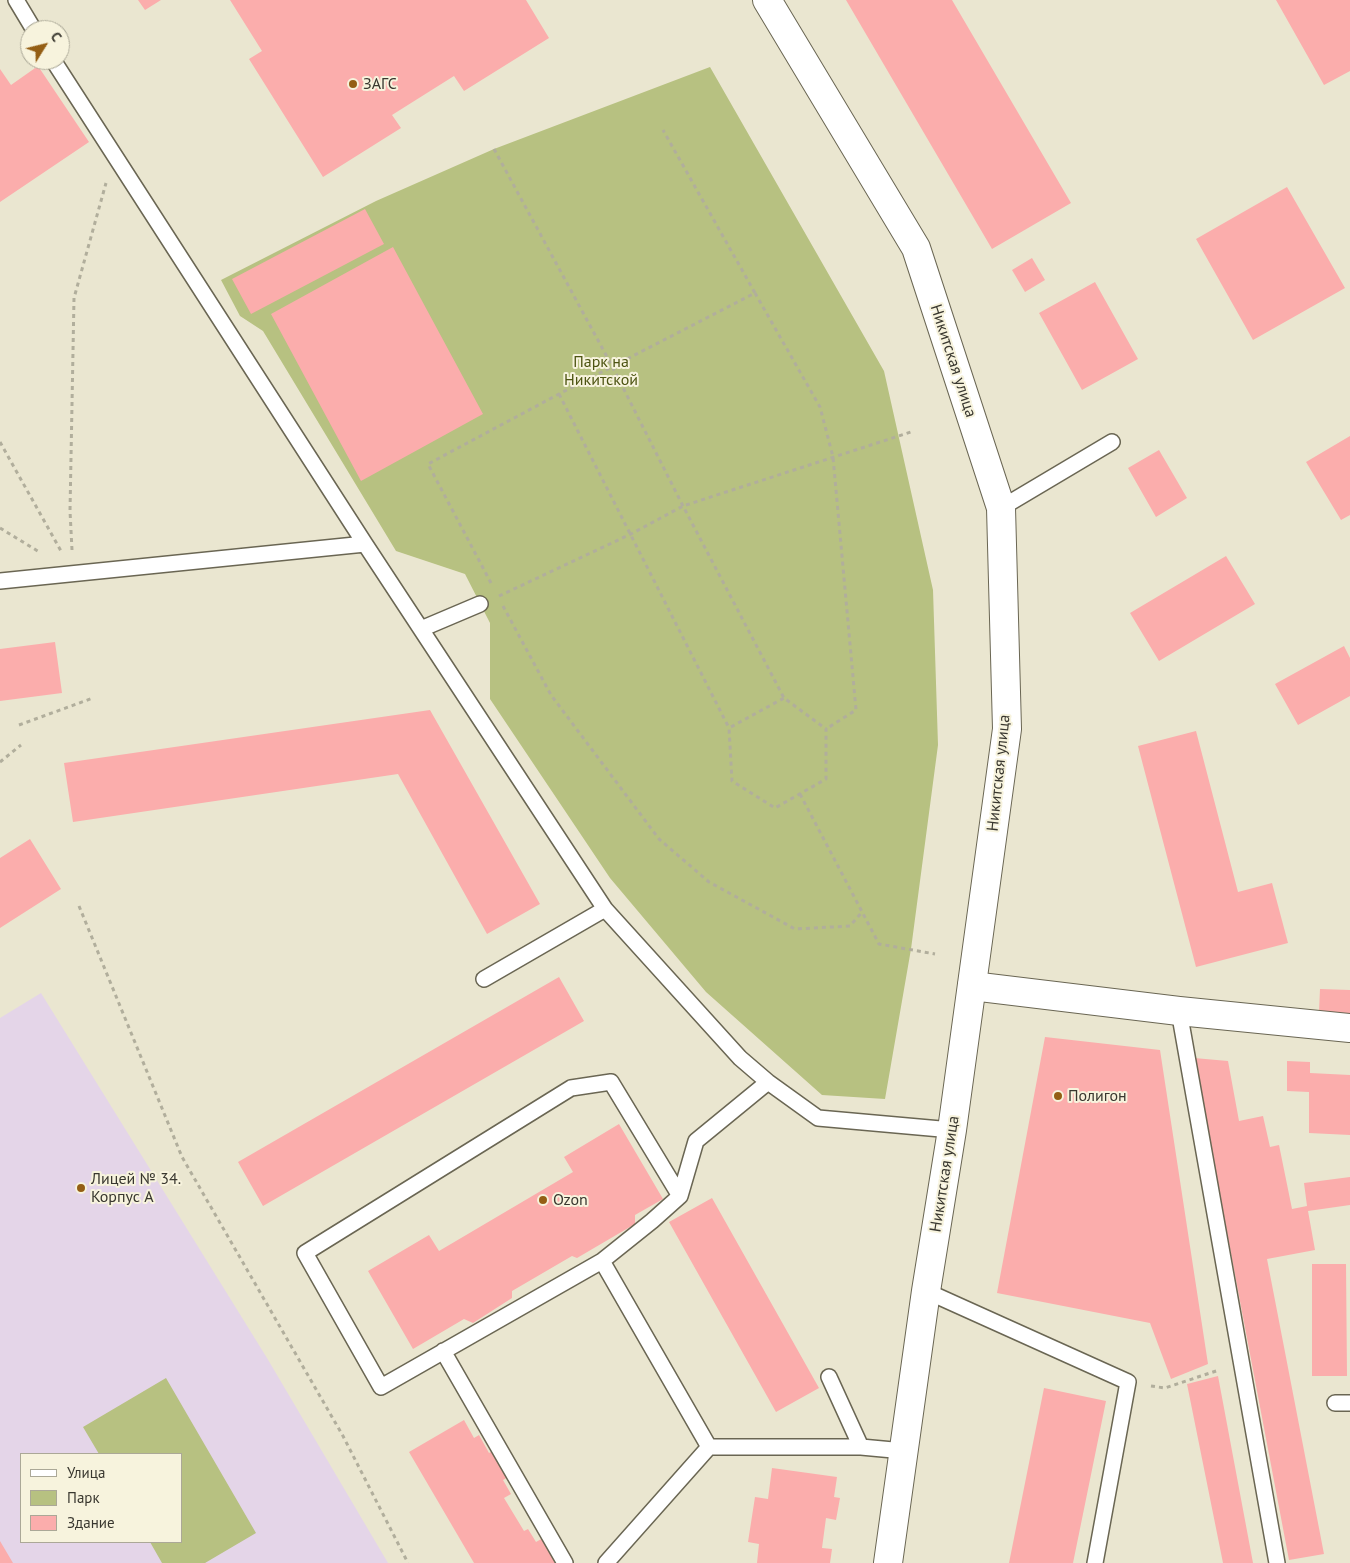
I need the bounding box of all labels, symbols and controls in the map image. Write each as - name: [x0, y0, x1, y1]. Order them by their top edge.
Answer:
- north arrow: [20, 20, 70, 70]
- text: С: [47, 28, 66, 45]
- place label: ЗАГС: [363, 74, 397, 94]
- marker: ЗАГС: [347, 78, 359, 90]
- street label: Никитская улица: [926, 302, 980, 420]
- park label: Парк на Никитской: [564, 352, 638, 390]
- street label: Никитская улица: [983, 714, 1015, 832]
- place label: Полигон: [1068, 1086, 1127, 1106]
- marker: Полигон: [1052, 1090, 1064, 1102]
- street label: Никитская улица: [926, 1115, 964, 1233]
- place label: Лицей № 34. Корпус А: [91, 1169, 181, 1207]
- marker: Лицей № 34. Корпус А: [75, 1182, 87, 1194]
- place label: Ozon: [553, 1190, 588, 1210]
- marker: Ozon: [537, 1194, 549, 1206]
- legend: [20, 1453, 182, 1543]
- text: Улица: [67, 1463, 105, 1482]
- text: Парк: [67, 1488, 100, 1507]
- text: Здание: [67, 1513, 115, 1532]

